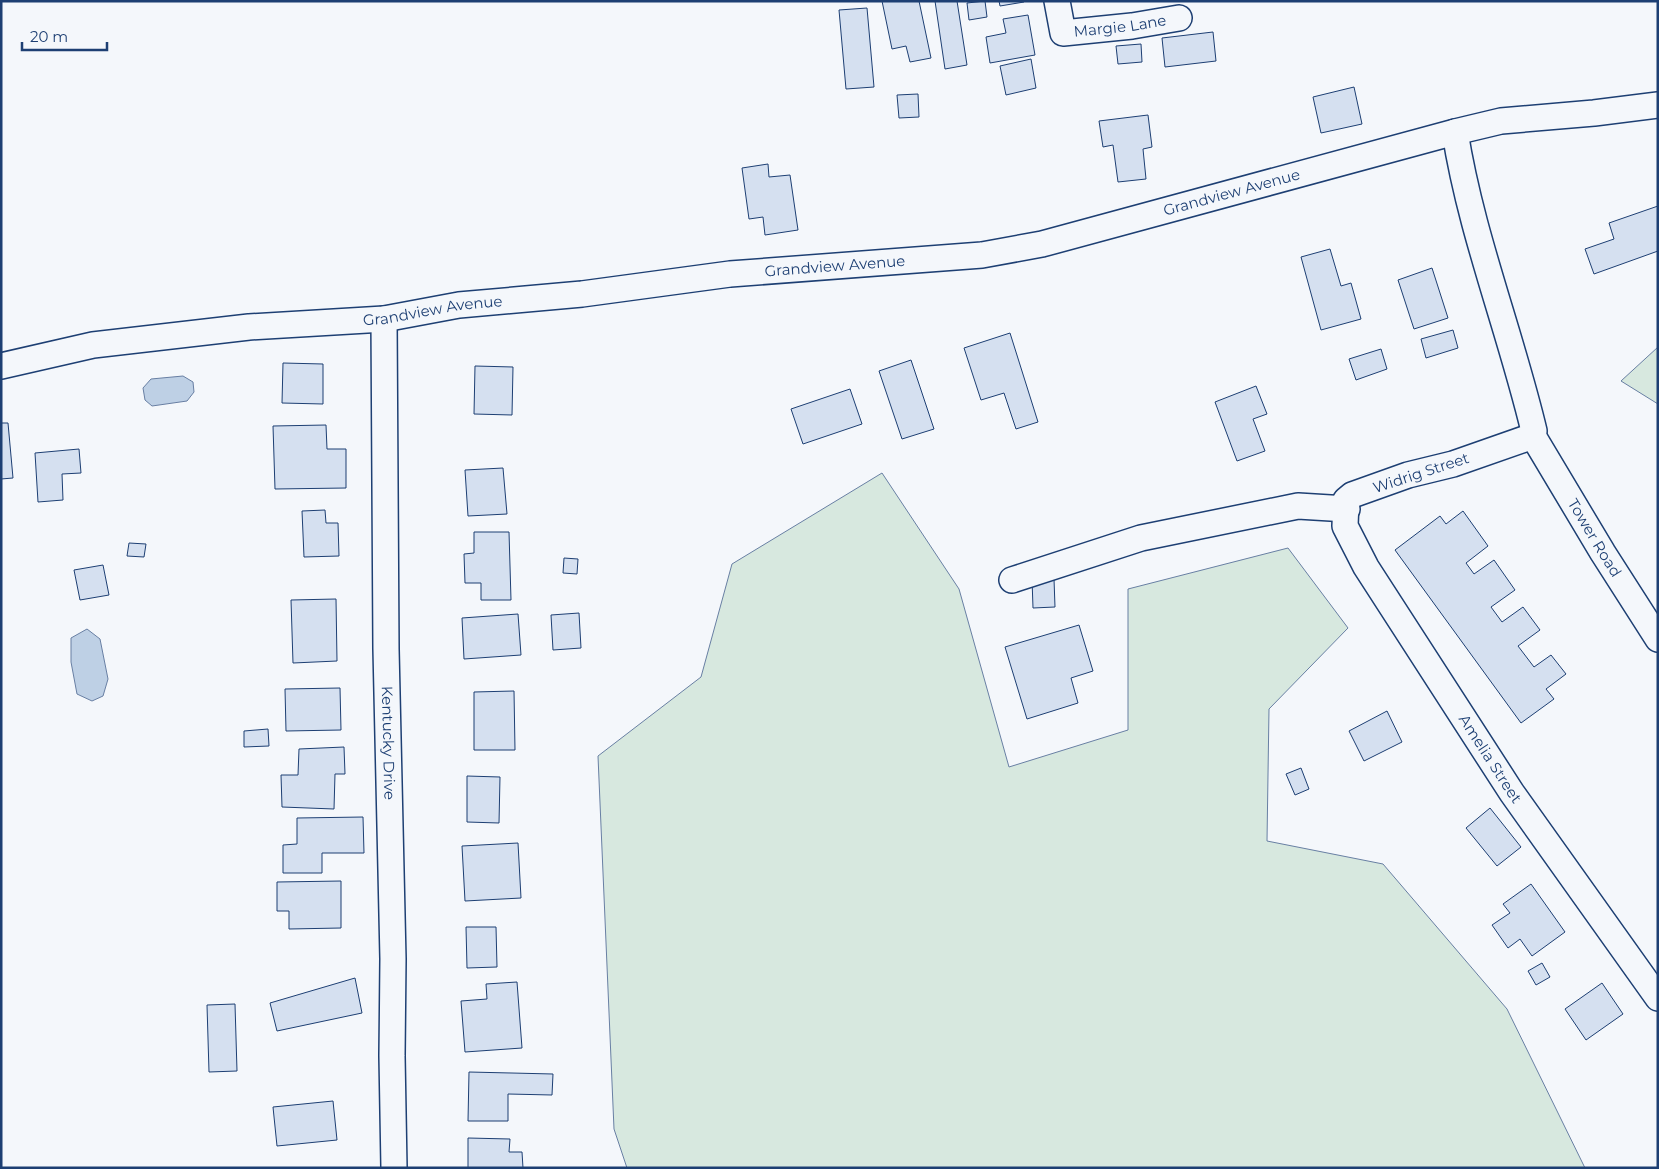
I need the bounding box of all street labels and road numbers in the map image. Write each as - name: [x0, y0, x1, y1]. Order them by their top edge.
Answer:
- street label: Margie Lane: [1073, 10, 1168, 41]
- street label: Grandview Avenue: [1161, 164, 1302, 220]
- street label: Grandview Avenue: [764, 251, 906, 280]
- street label: Grandview Avenue: [362, 291, 503, 329]
- street label: Widrig Street: [1370, 448, 1471, 497]
- street label: Tower Road: [1564, 495, 1626, 580]
- street label: Kentucky Drive: [378, 686, 399, 800]
- street label: Amelia Street: [1455, 711, 1526, 807]

